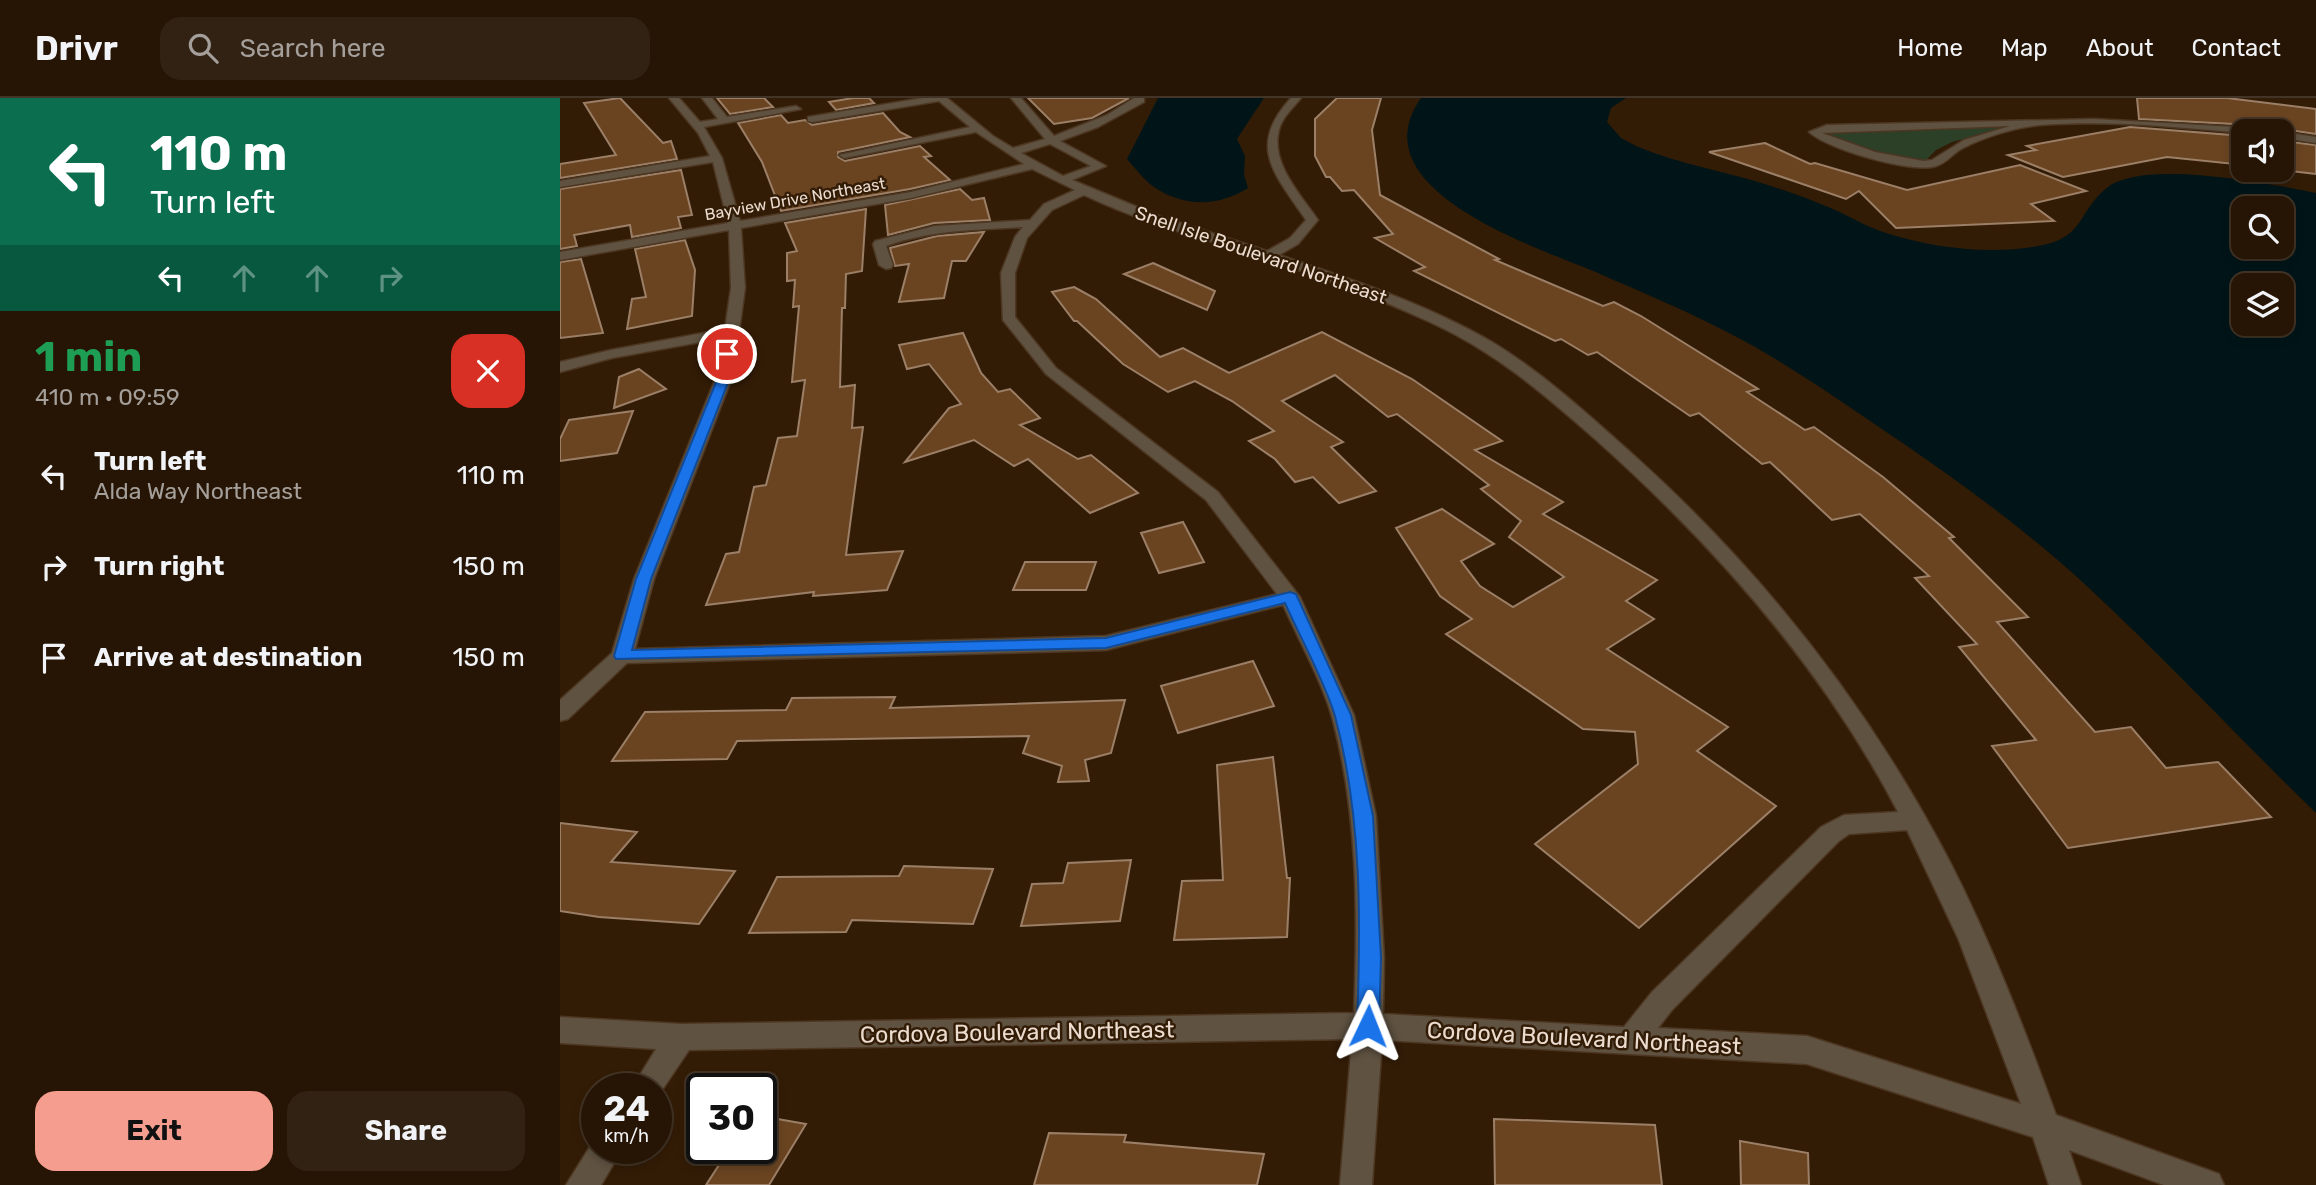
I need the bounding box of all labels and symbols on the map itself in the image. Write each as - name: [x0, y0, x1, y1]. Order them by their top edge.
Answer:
- street label: Bayview Drive Northeast: [703, 174, 887, 224]
- street label: Snell Isle Boulevard Northeast: [1132, 201, 1390, 309]
- pin: [697, 324, 757, 384]
- position arrow: [1331, 989, 1405, 1063]
- street label: Cordova Boulevard Northeast: [859, 1015, 1175, 1049]
- street label: Cordova Boulevard Northeast: [1426, 1016, 1742, 1060]
- speed limit sign: 30: [686, 1073, 777, 1164]

